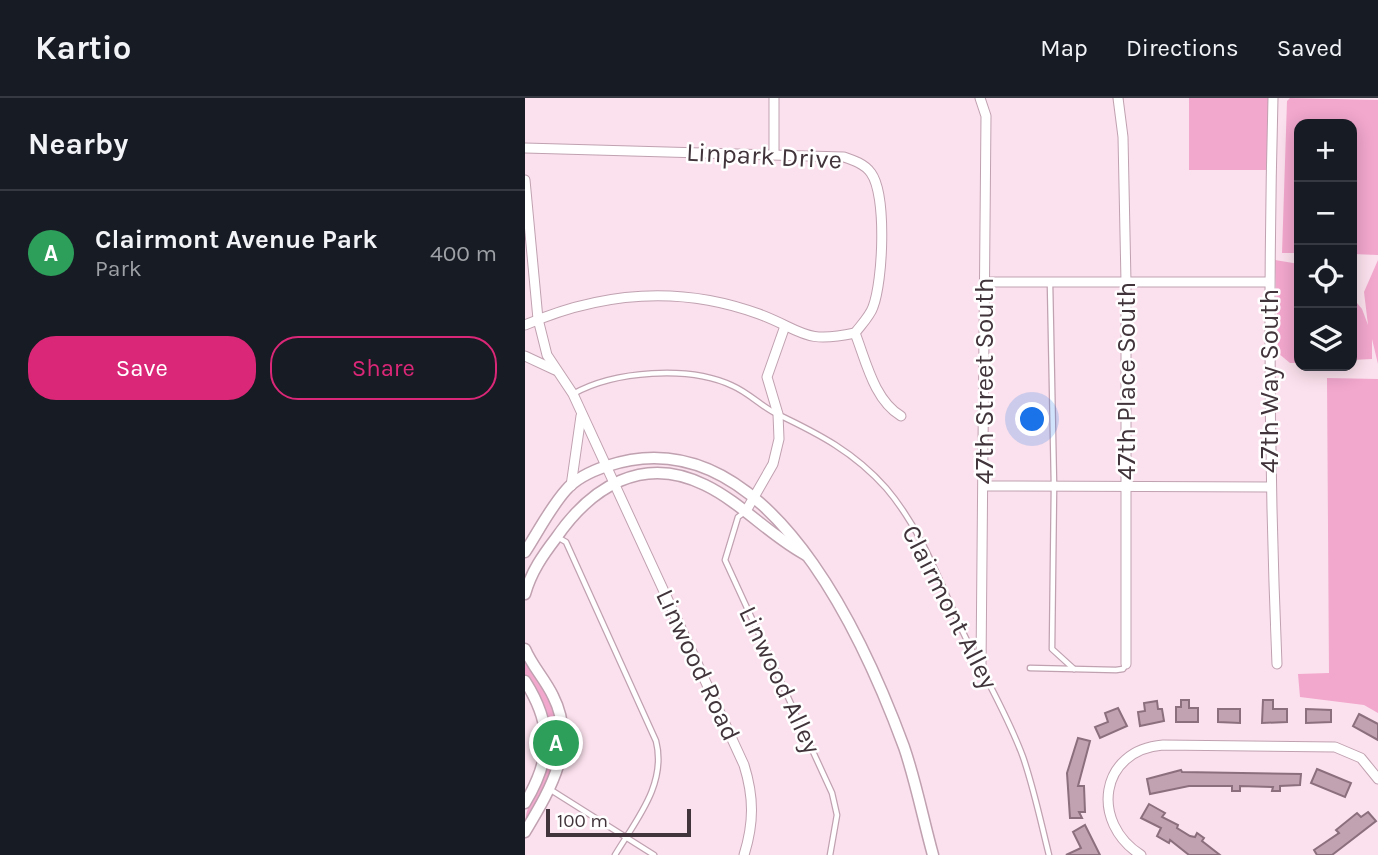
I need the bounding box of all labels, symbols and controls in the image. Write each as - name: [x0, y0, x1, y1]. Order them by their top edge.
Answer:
- text: Kartio: [35, 29, 131, 67]
- text: Map: [1040, 34, 1088, 62]
- text: Directions: [1126, 34, 1239, 62]
- text: Saved: [1277, 34, 1343, 62]
- map controls: [1294, 119, 1357, 371]
- button: +: [1294, 119, 1357, 182]
- text: Nearby: [28, 126, 128, 162]
- street label: Linpark Drive: [685, 136, 843, 176]
- button: −: [1294, 182, 1357, 245]
- text: Clairmont Avenue Park: [95, 224, 378, 255]
- text: A: [44, 240, 58, 267]
- text: 400 m: [430, 240, 497, 267]
- button: locate: [1294, 245, 1357, 308]
- text: Park: [95, 255, 142, 282]
- street label: 47th Street South: [969, 277, 1000, 485]
- street label: 47th Place South: [1111, 282, 1142, 480]
- street label: 47th Way South: [1254, 289, 1285, 473]
- button: layers: [1294, 308, 1357, 371]
- button: Save: [28, 336, 256, 400]
- button: Share: [270, 336, 497, 400]
- your location: [1015, 402, 1049, 436]
- street label: Clairmont Alley: [895, 520, 1005, 694]
- street label: Linwood Road: [649, 584, 747, 746]
- street label: Linwood Alley: [732, 601, 828, 759]
- pin: A: [533, 717, 579, 769]
- scale bar: [546, 806, 691, 838]
- text: 100 m: [557, 810, 608, 832]

